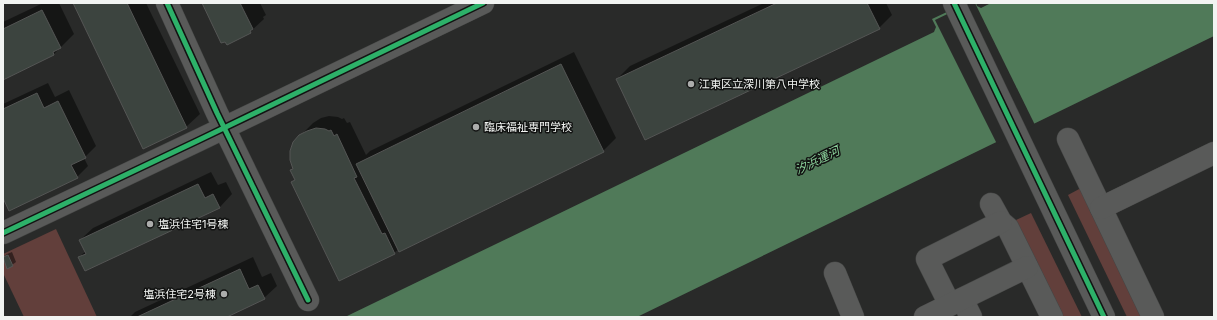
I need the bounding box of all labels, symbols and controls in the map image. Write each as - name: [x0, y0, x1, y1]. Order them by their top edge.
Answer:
- place label: 江東区立深川第八中学校: [699, 77, 820, 91]
- marker: 江東区立深川第八中学校: [686, 79, 696, 89]
- place label: 臨床福祉専門学校: [484, 120, 572, 134]
- marker: 臨床福祉専門学校: [471, 122, 481, 132]
- water label: 汐浜運河: [792, 142, 844, 177]
- place label: 塩浜住宅1号棟: [158, 217, 228, 231]
- marker: 塩浜住宅1号棟: [145, 219, 155, 229]
- place label: 塩浜住宅2号棟: [143, 287, 216, 301]
- marker: 塩浜住宅2号棟: [219, 289, 229, 299]

